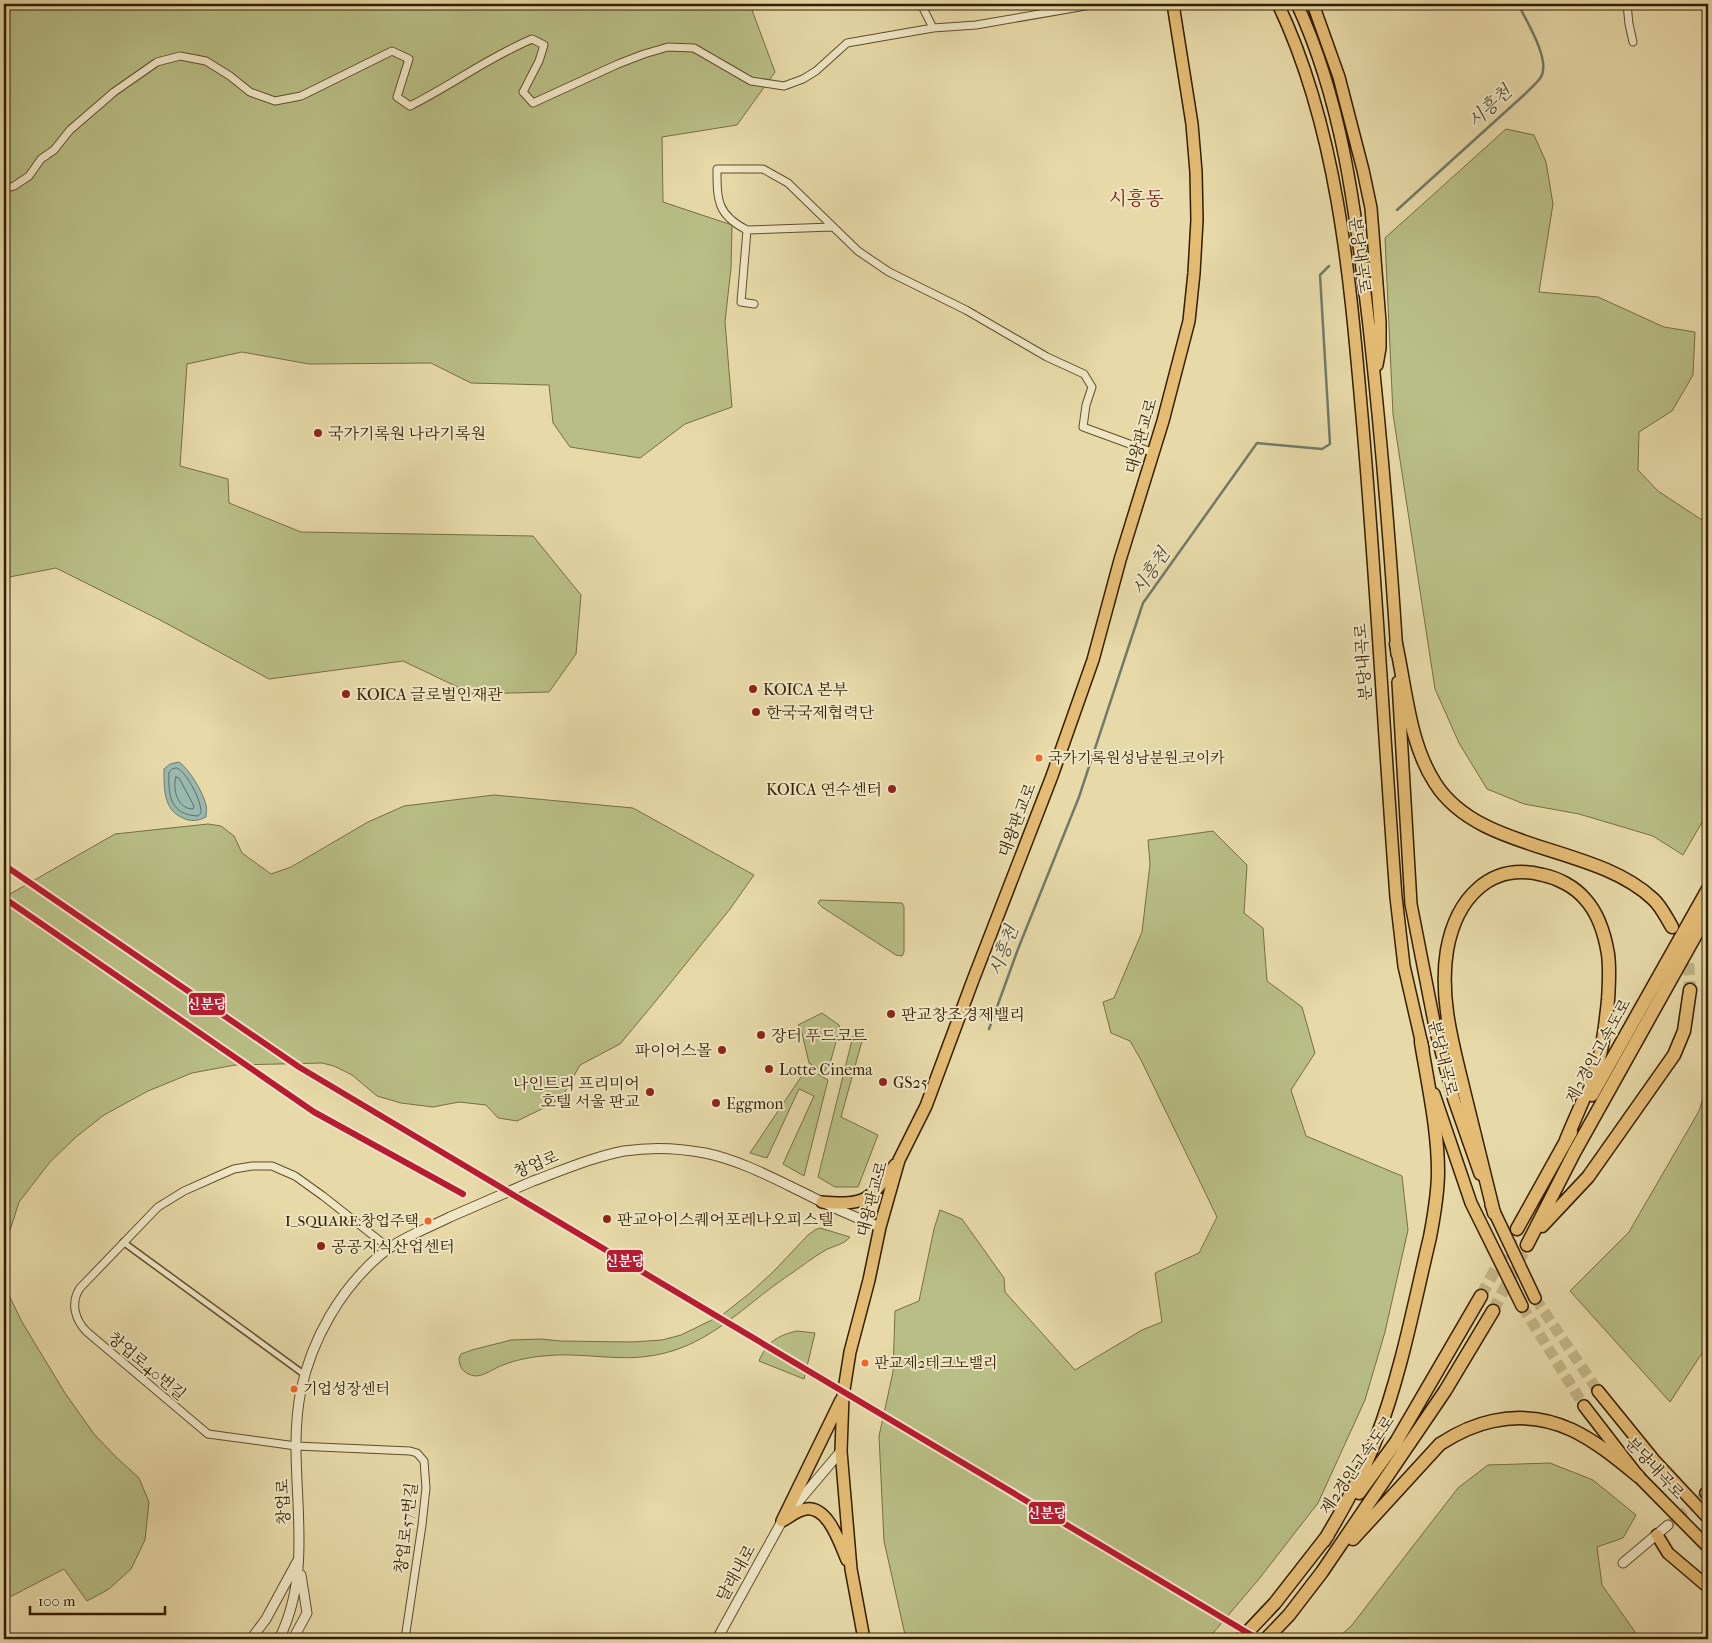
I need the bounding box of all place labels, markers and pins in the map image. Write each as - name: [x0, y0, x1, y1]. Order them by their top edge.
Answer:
- place label: 국가기록원 나라기록원: [328, 424, 486, 443]
- marker: 국가기록원 나라기록원: [312, 427, 324, 439]
- place label: KOICA 본부: [763, 680, 848, 699]
- marker: KOICA 본부: [747, 683, 759, 695]
- place label: KOICA 글로벌인재관: [356, 685, 503, 704]
- marker: KOICA 글로벌인재관: [340, 688, 352, 700]
- place label: 한국국제협력단: [766, 703, 875, 722]
- marker: 한국국제협력단: [750, 706, 762, 718]
- place label: 국가기록원성남분원.코이카: [1048, 749, 1225, 767]
- marker: 국가기록원성남분원.코이카: [1034, 753, 1044, 763]
- place label: KOICA 연수센터: [766, 780, 882, 799]
- marker: KOICA 연수센터: [886, 783, 898, 795]
- place label: 판교창조경제밸리: [901, 1005, 1025, 1024]
- marker: 판교창조경제밸리: [885, 1008, 897, 1020]
- place label: 장터 푸드코트: [771, 1026, 868, 1045]
- marker: 장터 푸드코트: [755, 1029, 767, 1041]
- place label: 파이어스몰: [635, 1041, 712, 1060]
- marker: 파이어스몰: [716, 1044, 728, 1056]
- place label: Lotte Cinema: [779, 1060, 873, 1079]
- marker: Lotte Cinema: [763, 1063, 775, 1075]
- place label: GS25: [893, 1073, 928, 1092]
- place label: 나인트리 프리미어 호텔 서울 판교: [513, 1074, 640, 1111]
- marker: GS25: [877, 1076, 889, 1088]
- marker: 나인트리 프리미어 호텔 서울 판교: [644, 1086, 656, 1098]
- place label: Eggmon: [726, 1094, 784, 1113]
- marker: Eggmon: [710, 1097, 722, 1109]
- place label: 판교아이스퀘어포레나오피스텔: [617, 1210, 833, 1229]
- place label: I_SQUARE.창업주택: [285, 1212, 419, 1230]
- marker: 판교아이스퀘어포레나오피스텔: [601, 1213, 613, 1225]
- marker: I_SQUARE.창업주택: [423, 1216, 433, 1226]
- place label: 공공지식산업센터: [331, 1237, 455, 1256]
- marker: 공공지식산업센터: [315, 1240, 327, 1252]
- place label: 판교제2테크노밸리: [874, 1354, 998, 1372]
- marker: 판교제2테크노밸리: [860, 1358, 870, 1368]
- place label: 기업성장센터: [303, 1380, 390, 1398]
- marker: 기업성장센터: [289, 1384, 299, 1394]

